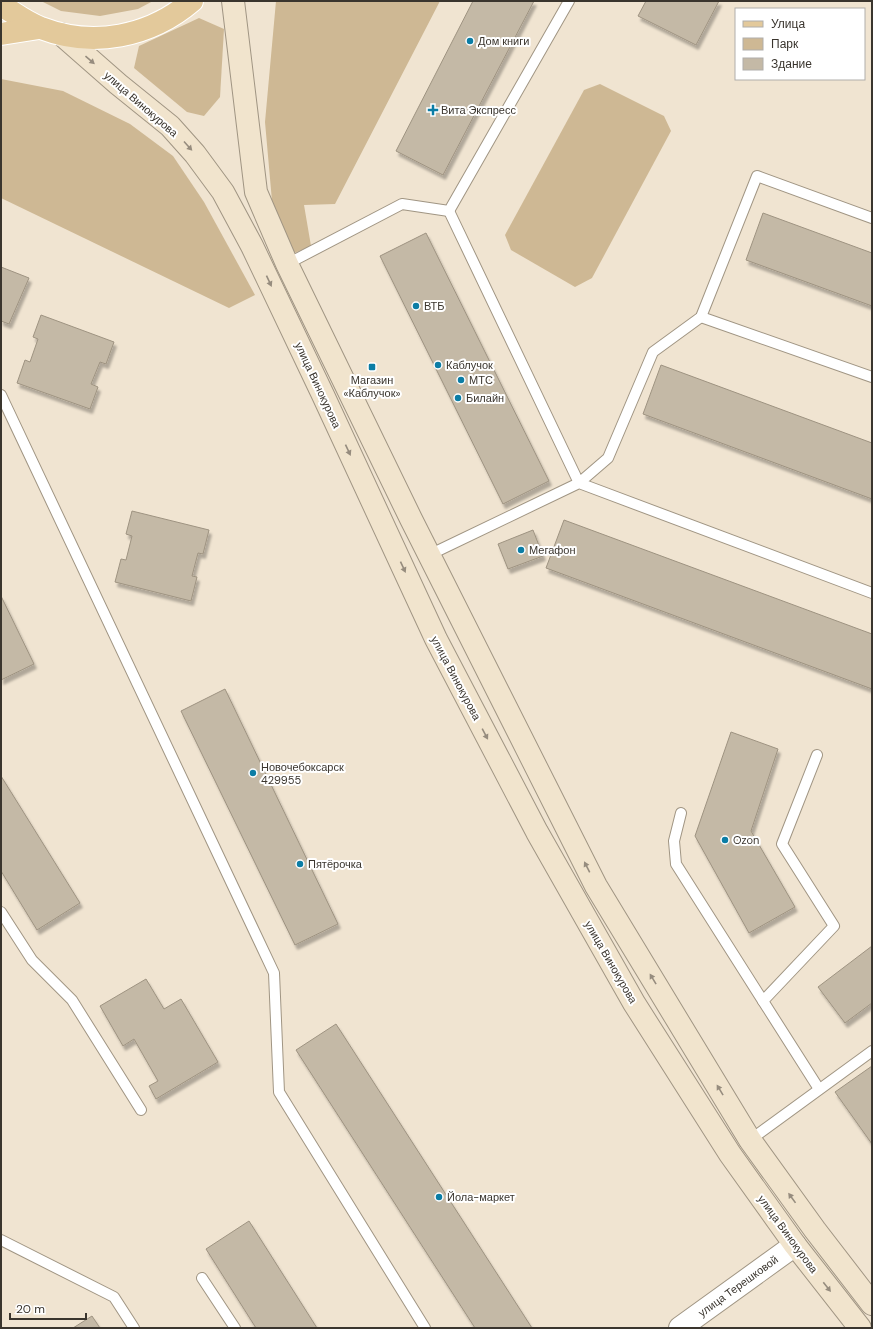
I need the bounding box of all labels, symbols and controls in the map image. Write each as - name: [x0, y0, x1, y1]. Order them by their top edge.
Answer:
- legend: [735, 8, 865, 80]
- text: Улица: [771, 16, 805, 32]
- place label: Дом книги: [478, 34, 529, 48]
- marker: Дом книги: [465, 36, 475, 46]
- text: Парк: [771, 36, 799, 52]
- one-way arrow: [85, 55, 96, 64]
- text: Здание: [771, 56, 812, 72]
- street label: улица Винокурова: [101, 68, 181, 140]
- place label: Вита Экспресс: [441, 103, 516, 117]
- marker: Вита Экспресс: [428, 105, 438, 115]
- one-way arrow: [183, 140, 192, 151]
- one-way arrow: [266, 276, 272, 287]
- place label: ВТБ: [424, 299, 445, 313]
- marker: ВТБ: [411, 301, 421, 311]
- street label: улица Винокурова: [292, 340, 344, 431]
- place label: Каблучок: [446, 358, 493, 372]
- marker: Каблучок: [433, 360, 443, 370]
- marker: Магазин «Каблучок»: [367, 362, 377, 372]
- place label: Магазин «Каблучок»: [344, 373, 400, 400]
- place label: МТС: [469, 373, 493, 387]
- marker: МТС: [456, 375, 466, 385]
- place label: Билайн: [466, 391, 504, 405]
- marker: Билайн: [453, 393, 463, 403]
- one-way arrow: [345, 444, 351, 455]
- place label: Мегафон: [529, 543, 576, 557]
- marker: Мегафон: [516, 545, 526, 555]
- one-way arrow: [400, 562, 406, 573]
- street label: улица Винокурова: [428, 634, 484, 723]
- one-way arrow: [482, 728, 489, 740]
- place label: Новочебоксарск 429955: [261, 760, 344, 787]
- marker: Новочебоксарск 429955: [248, 768, 258, 778]
- place label: Ozon: [733, 833, 759, 847]
- marker: Ozon: [720, 835, 730, 845]
- place label: Пятёрочка: [308, 857, 363, 871]
- marker: Пятёрочка: [295, 859, 305, 869]
- one-way arrow: [583, 862, 590, 873]
- street label: улица Винокурова: [582, 918, 641, 1007]
- one-way arrow: [649, 973, 656, 985]
- one-way arrow: [716, 1085, 724, 1095]
- place label: Йола-маркет: [447, 1190, 515, 1204]
- marker: Йола-маркет: [434, 1192, 444, 1202]
- street label: улица Винокурова: [755, 1192, 822, 1277]
- one-way arrow: [788, 1193, 796, 1204]
- street label: улица Терешковой: [695, 1252, 781, 1320]
- one-way arrow: [823, 1281, 832, 1292]
- scale bar: [10, 1295, 86, 1321]
- text: 20 m: [16, 1301, 45, 1317]

